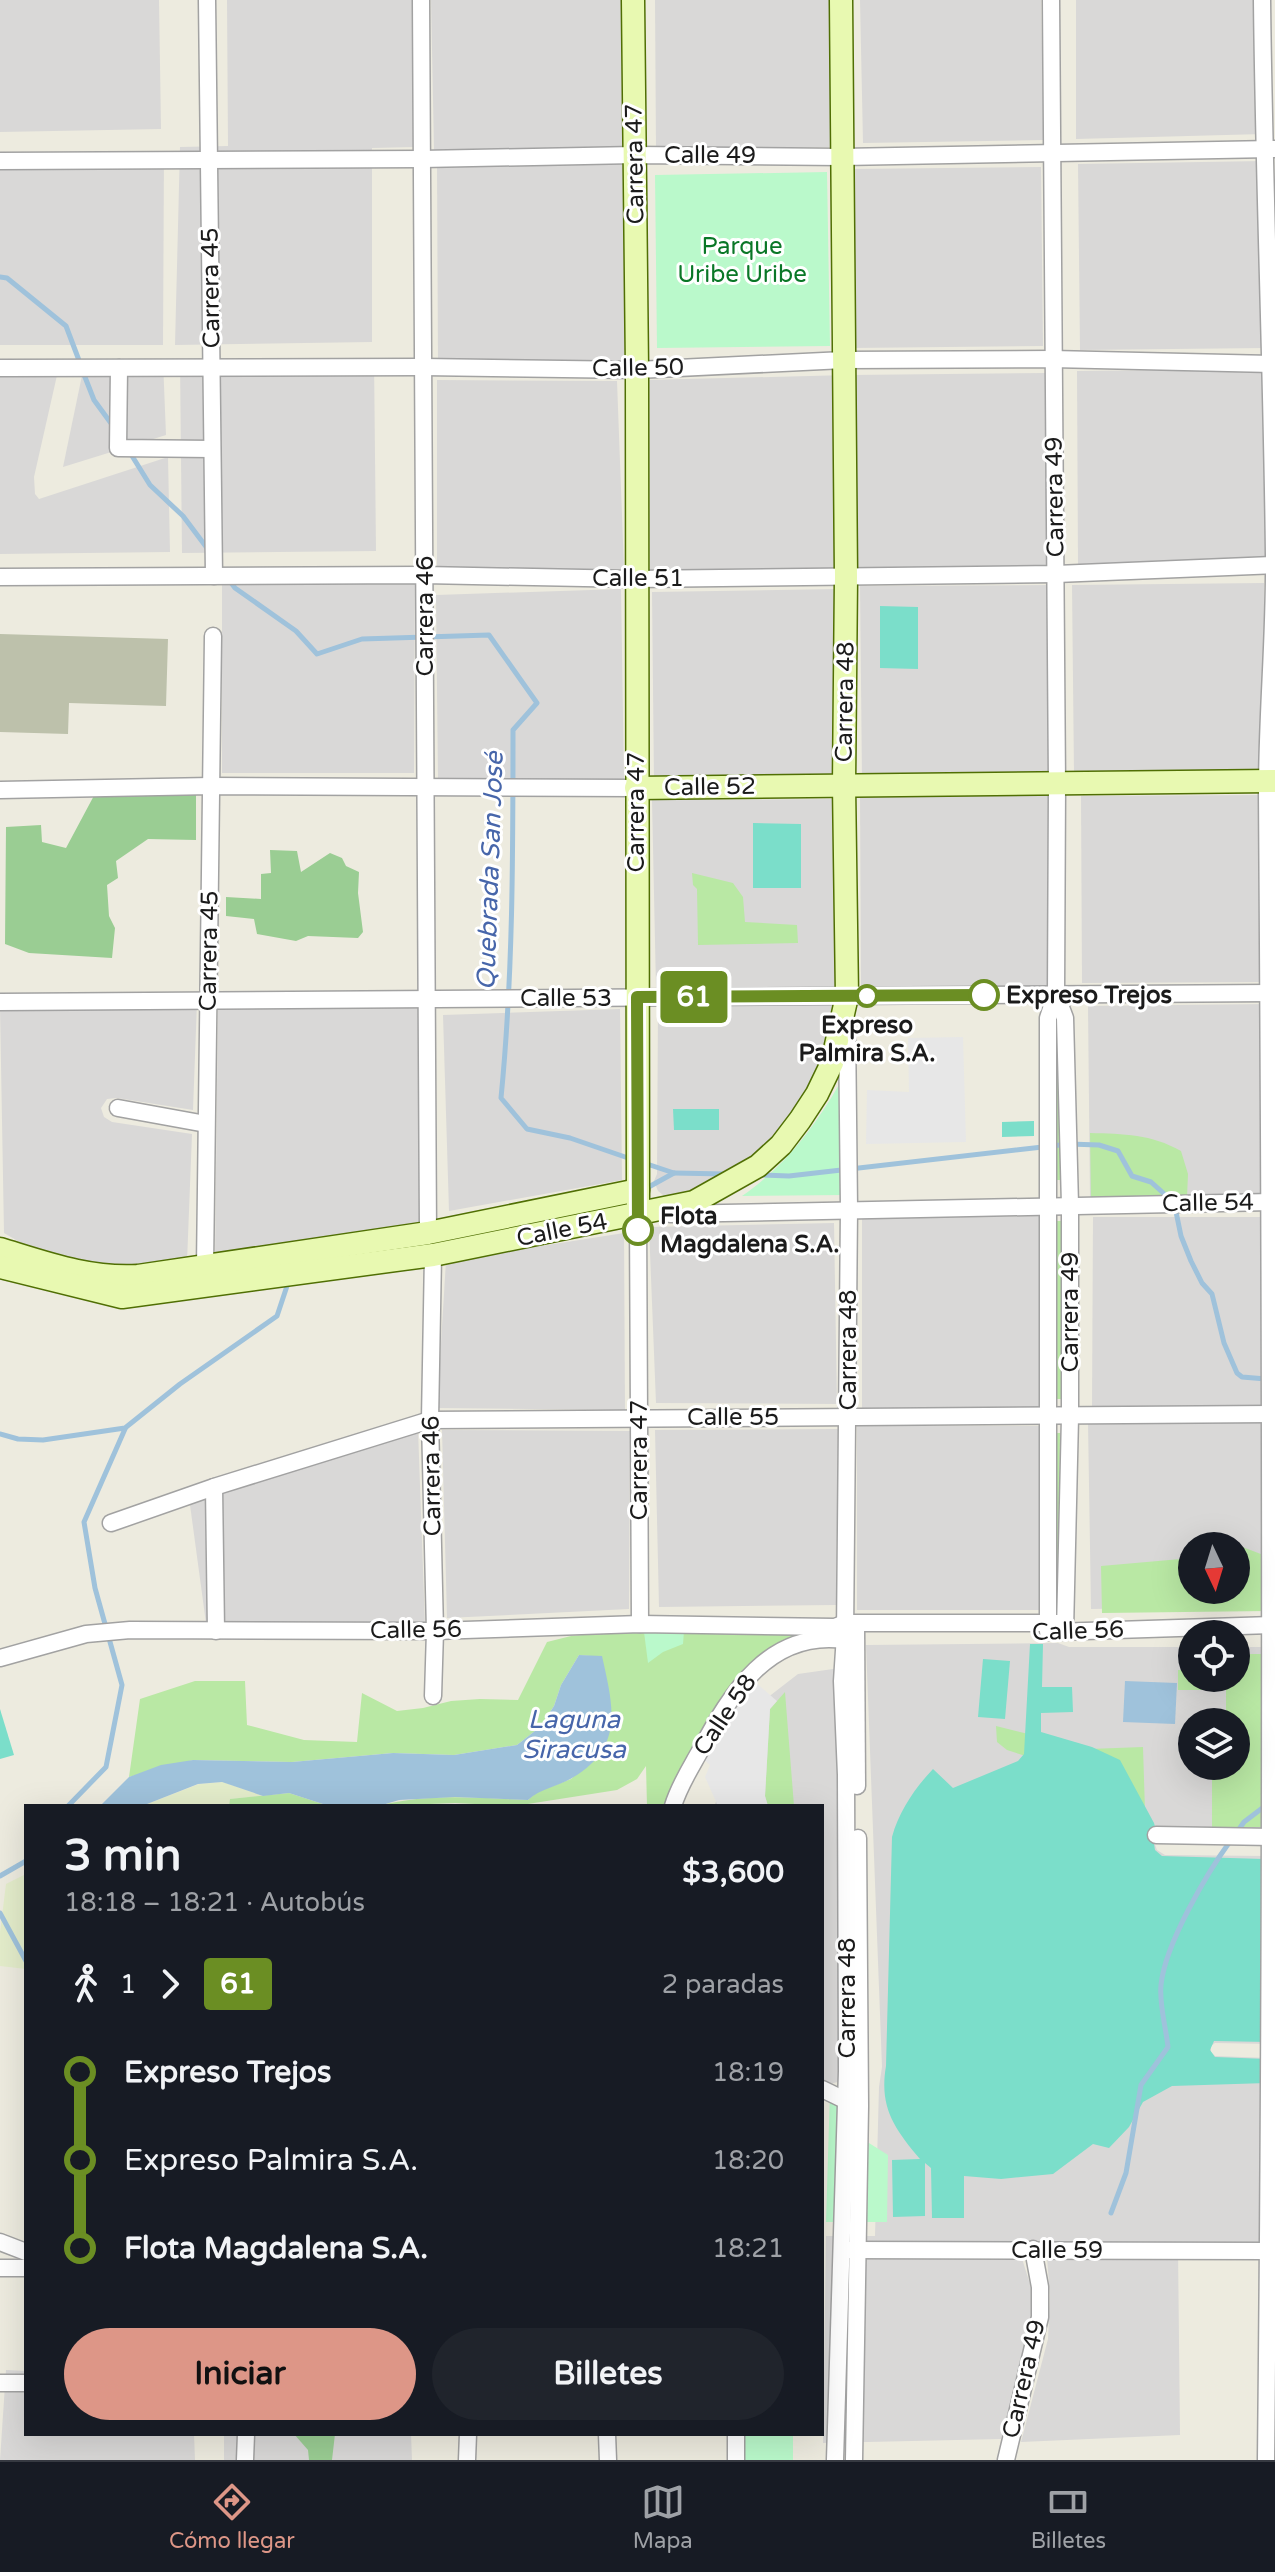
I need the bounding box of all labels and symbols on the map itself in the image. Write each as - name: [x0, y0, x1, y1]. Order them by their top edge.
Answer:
- street label: Carrera 47: [619, 103, 651, 225]
- street label: Calle 49: [664, 141, 756, 170]
- street label: Carrera 45: [195, 227, 227, 349]
- park label: Parque Uribe Uribe: [677, 232, 807, 289]
- street label: Calle 50: [592, 353, 684, 383]
- street label: Carrera 49: [1039, 436, 1071, 558]
- street label: Carrera 46: [411, 556, 440, 676]
- street label: Calle 51: [592, 564, 684, 593]
- street label: Carrera 48: [829, 641, 861, 763]
- water label: Quebrada San José: [470, 750, 510, 991]
- street label: Carrera 47: [622, 752, 651, 872]
- street label: Calle 52: [664, 772, 756, 802]
- street label: Carrera 45: [193, 890, 225, 1012]
- line badge: 61: [658, 971, 730, 1023]
- marker: Expreso Trejos: [969, 980, 999, 1010]
- place label: Expreso Trejos: [1006, 981, 1172, 1010]
- street label: Calle 53: [520, 984, 612, 1013]
- marker: Expreso Palmira S.A.: [856, 985, 878, 1007]
- place label: Expreso Palmira S.A.: [798, 1011, 936, 1068]
- street label: Calle 54: [1162, 1188, 1254, 1218]
- place label: Flota Magdalena S.A.: [660, 1202, 840, 1259]
- street label: Calle 54: [514, 1207, 610, 1253]
- marker: Flota Magdalena S.A.: [623, 1215, 653, 1245]
- street label: Carrera 49: [1056, 1252, 1085, 1372]
- street label: Carrera 48: [834, 1290, 863, 1410]
- street label: Carrera 47: [625, 1400, 654, 1520]
- street label: Calle 55: [687, 1403, 779, 1432]
- street label: Carrera 46: [416, 1415, 448, 1537]
- north arrow: [1178, 1532, 1250, 1604]
- street label: Calle 56: [370, 1615, 462, 1645]
- street label: Calle 56: [1031, 1615, 1125, 1647]
- street label: Calle 58: [687, 1669, 763, 1761]
- water label: Laguna Siracusa: [522, 1704, 627, 1765]
- street label: Carrera 48: [833, 1938, 862, 2058]
- street label: Calle 59: [1011, 2236, 1103, 2265]
- street label: Carrera 49: [996, 2317, 1052, 2441]

